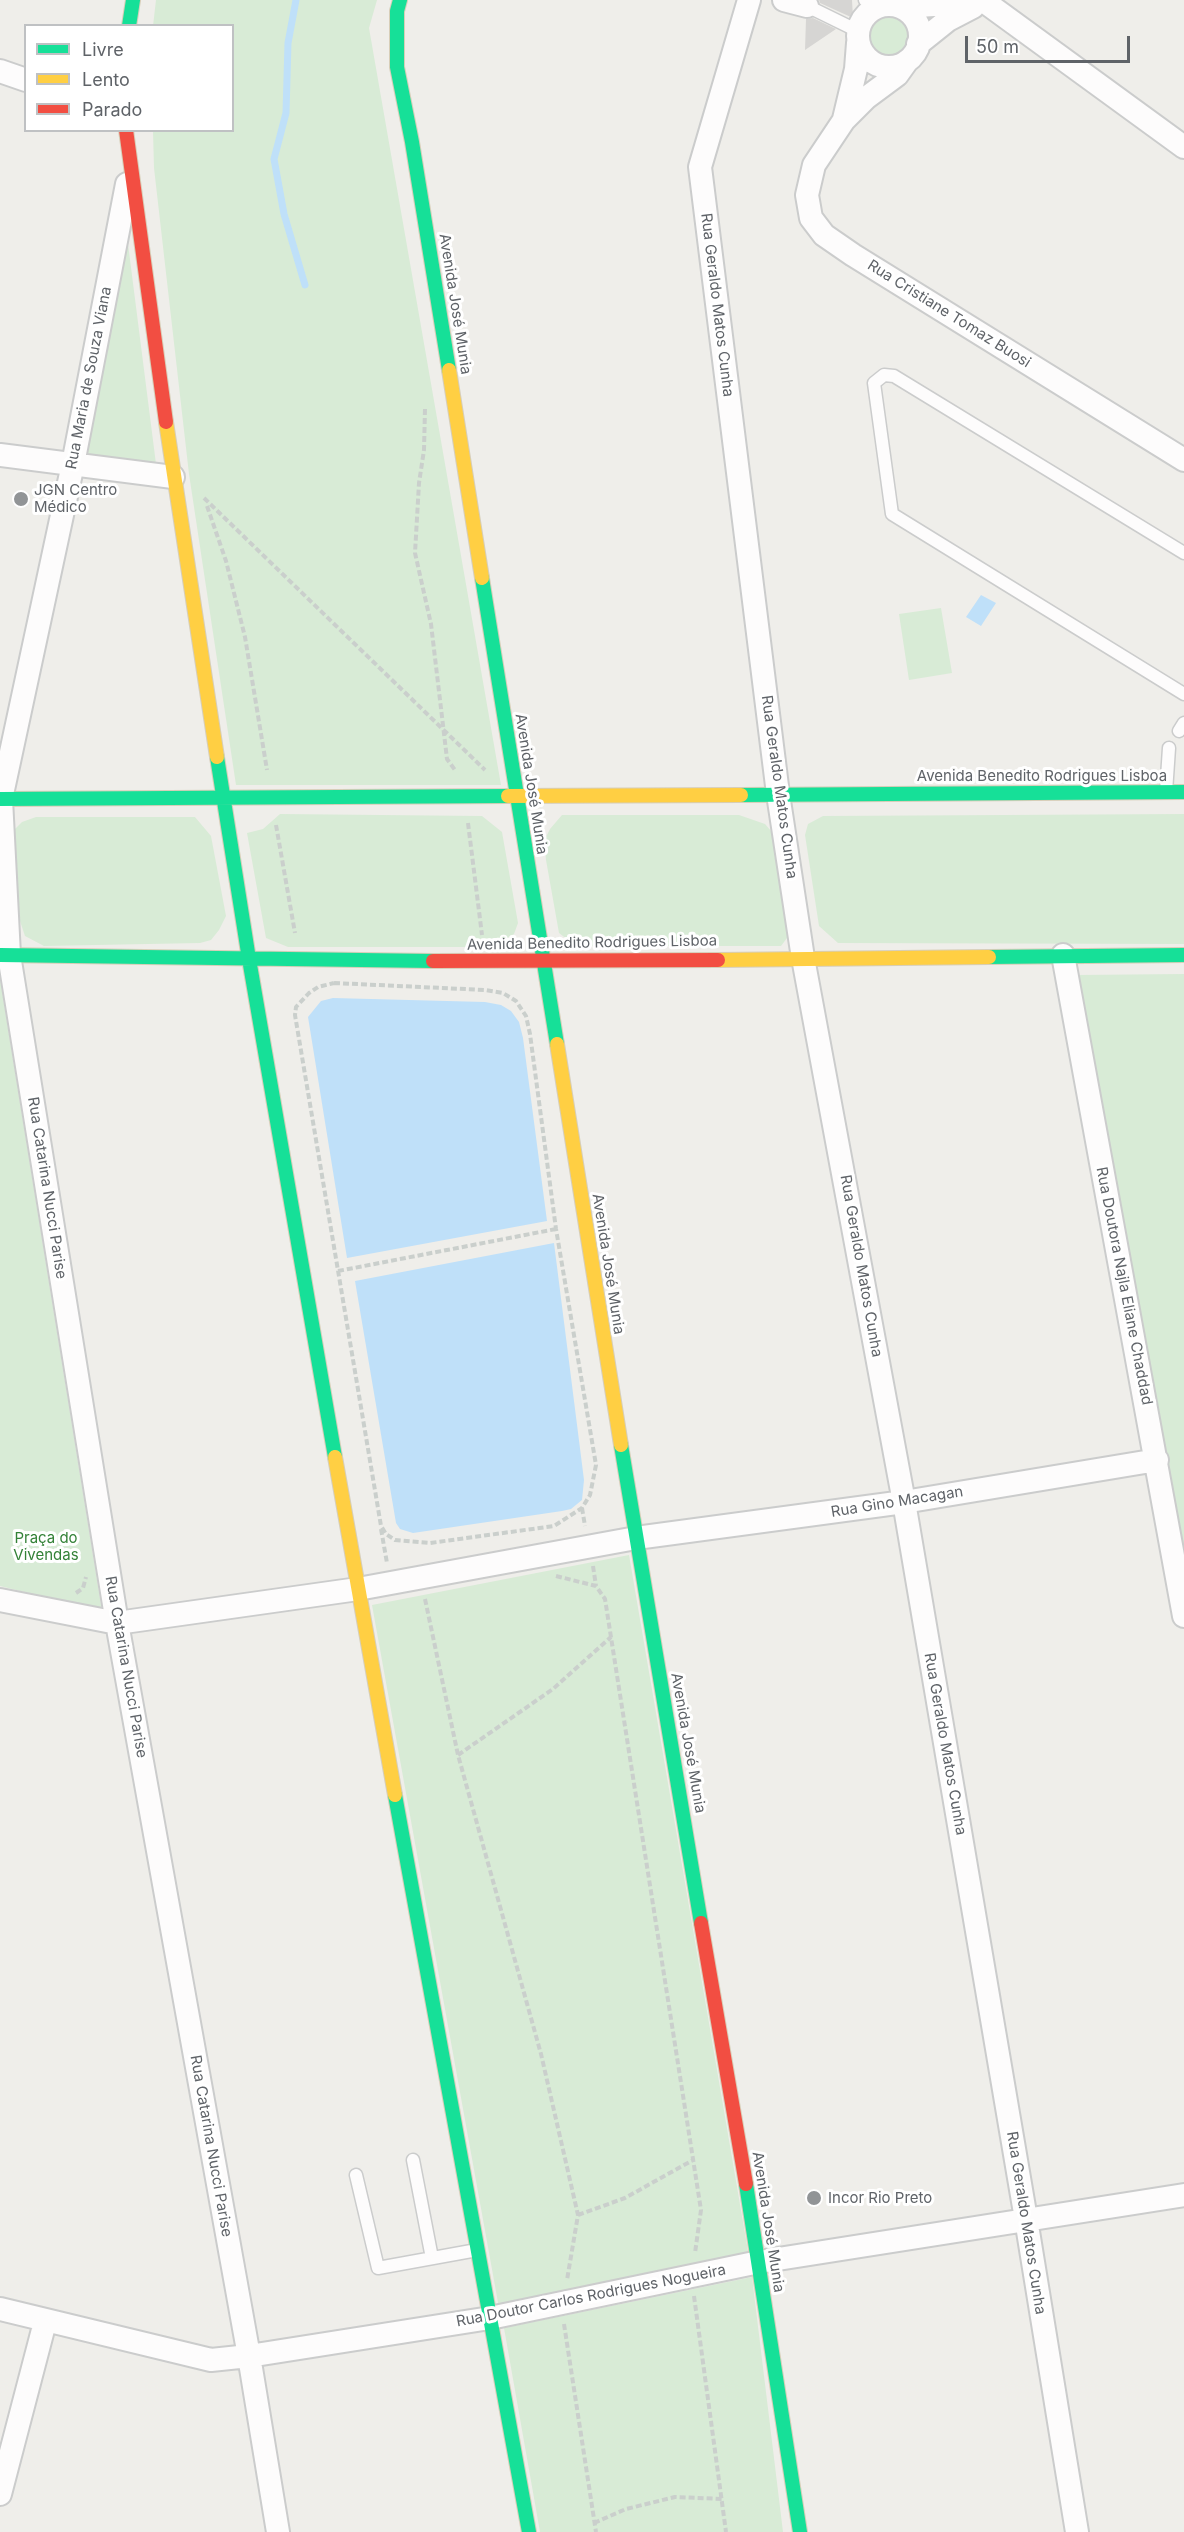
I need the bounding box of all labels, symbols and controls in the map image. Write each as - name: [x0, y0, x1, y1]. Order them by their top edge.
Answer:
- legend: [24, 24, 234, 132]
- scale bar: [968, 24, 1133, 62]
- text: 50 m: [976, 36, 1019, 57]
- text: Livre: [82, 39, 124, 60]
- text: Lento: [82, 69, 130, 90]
- text: Parado: [82, 99, 142, 120]
- street label: Rua Geraldo Matos Cunha: [697, 212, 737, 398]
- street label: Avenida José Munia: [435, 232, 475, 376]
- street label: Rua Cristiane Tomaz Buosi: [864, 256, 1034, 372]
- street label: Rua Maria de Souza Viana: [62, 285, 116, 471]
- place label: JGN Centro Médico: [34, 481, 117, 516]
- marker: JGN Centro Médico: [12, 490, 30, 508]
- street label: Rua Geraldo Matos Cunha: [757, 694, 801, 880]
- street label: Avenida José Munia: [511, 712, 551, 856]
- street label: Avenida Benedito Rodrigues Lisboa: [917, 767, 1167, 785]
- street label: Avenida Benedito Rodrigues Lisboa: [467, 932, 717, 954]
- street label: Rua Catarina Nucci Parise: [24, 1096, 70, 1280]
- street label: Rua Doutora Najla Eliane Chaddad: [1092, 1165, 1156, 1407]
- street label: Rua Geraldo Matos Cunha: [836, 1173, 886, 1359]
- street label: Avenida José Munia: [588, 1192, 628, 1336]
- street label: Rua Gino Macagan: [830, 1483, 964, 1521]
- park label: Praça do Vivendas: [13, 1529, 79, 1564]
- street label: Rua Catarina Nucci Parise: [101, 1575, 151, 1759]
- street label: Rua Geraldo Matos Cunha: [920, 1651, 970, 1837]
- street label: Avenida José Munia: [667, 1671, 709, 1815]
- street label: Rua Catarina Nucci Parise: [186, 2054, 236, 2238]
- street label: Rua Geraldo Matos Cunha: [1003, 2130, 1049, 2316]
- street label: Avenida José Munia: [748, 2150, 788, 2294]
- marker: Incor Rio Preto: [805, 2189, 823, 2207]
- place label: Incor Rio Preto: [828, 2189, 932, 2207]
- street label: Rua Doutor Carlos Rodrigues Nogueira: [455, 2261, 727, 2331]

